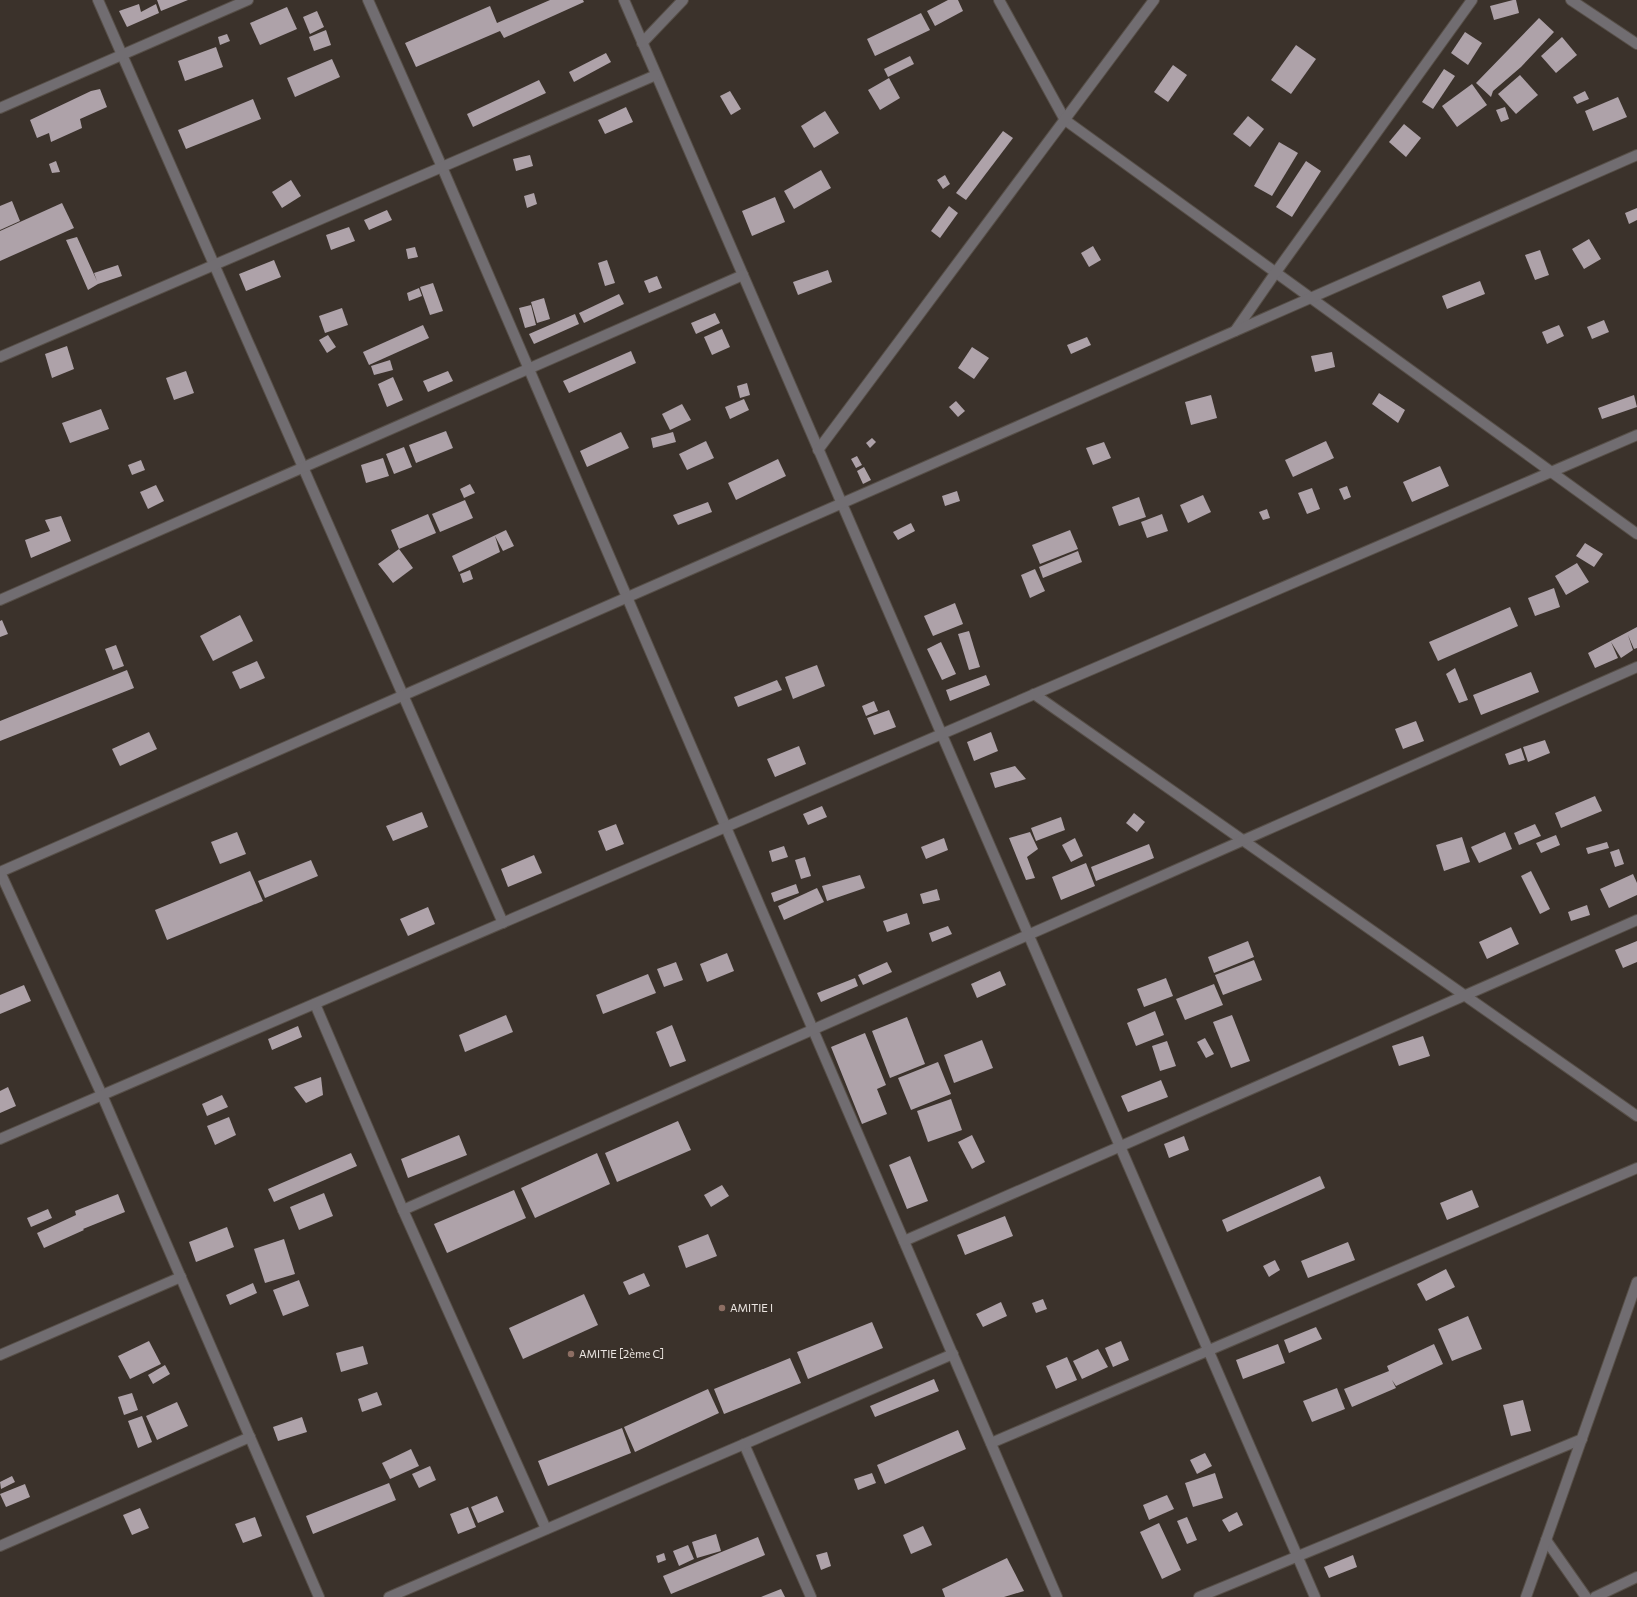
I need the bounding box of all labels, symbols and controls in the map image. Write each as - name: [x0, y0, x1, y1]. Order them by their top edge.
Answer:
- place label: AMITIE I: [730, 1301, 773, 1314]
- marker: AMITIE I: [717, 1303, 727, 1313]
- place label: AMITIE [2ème C]: [579, 1347, 664, 1360]
- marker: AMITIE [2ème C]: [566, 1349, 576, 1359]

